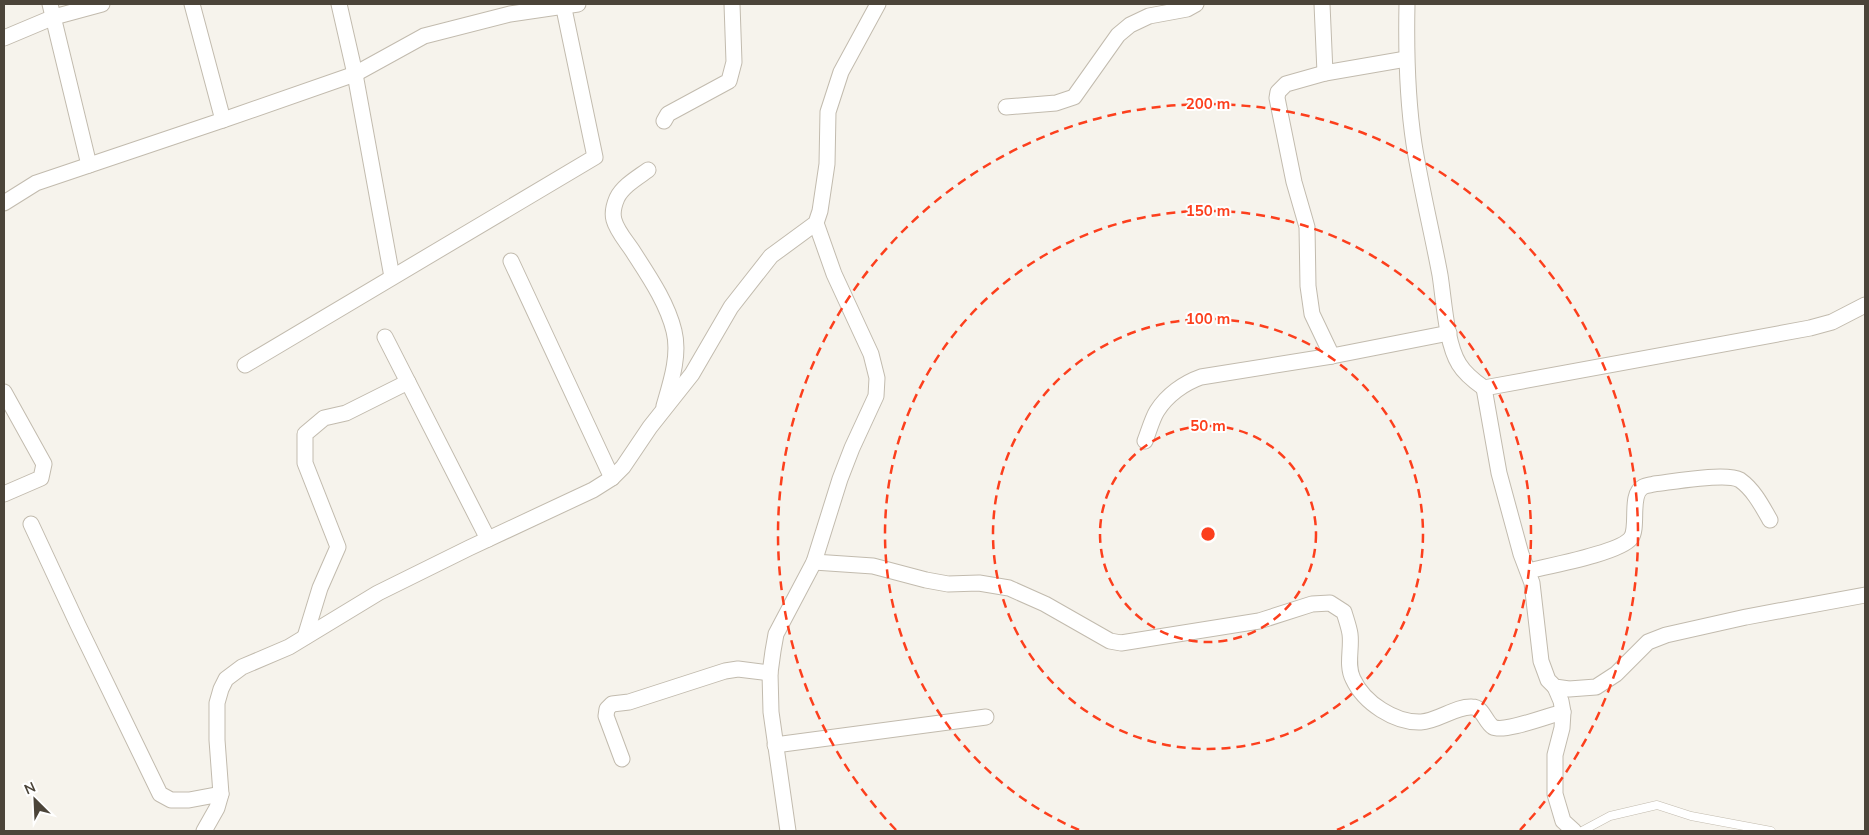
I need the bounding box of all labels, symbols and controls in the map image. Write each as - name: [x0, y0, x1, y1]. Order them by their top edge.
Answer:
- text: 200 m: [1186, 94, 1230, 113]
- text: 150 m: [1186, 201, 1230, 220]
- text: 100 m: [1186, 309, 1230, 328]
- text: 50 m: [1190, 416, 1226, 435]
- centre of rings: [1199, 525, 1217, 543]
- north arrow: [10, 775, 60, 825]
- text: N: [21, 778, 38, 798]

